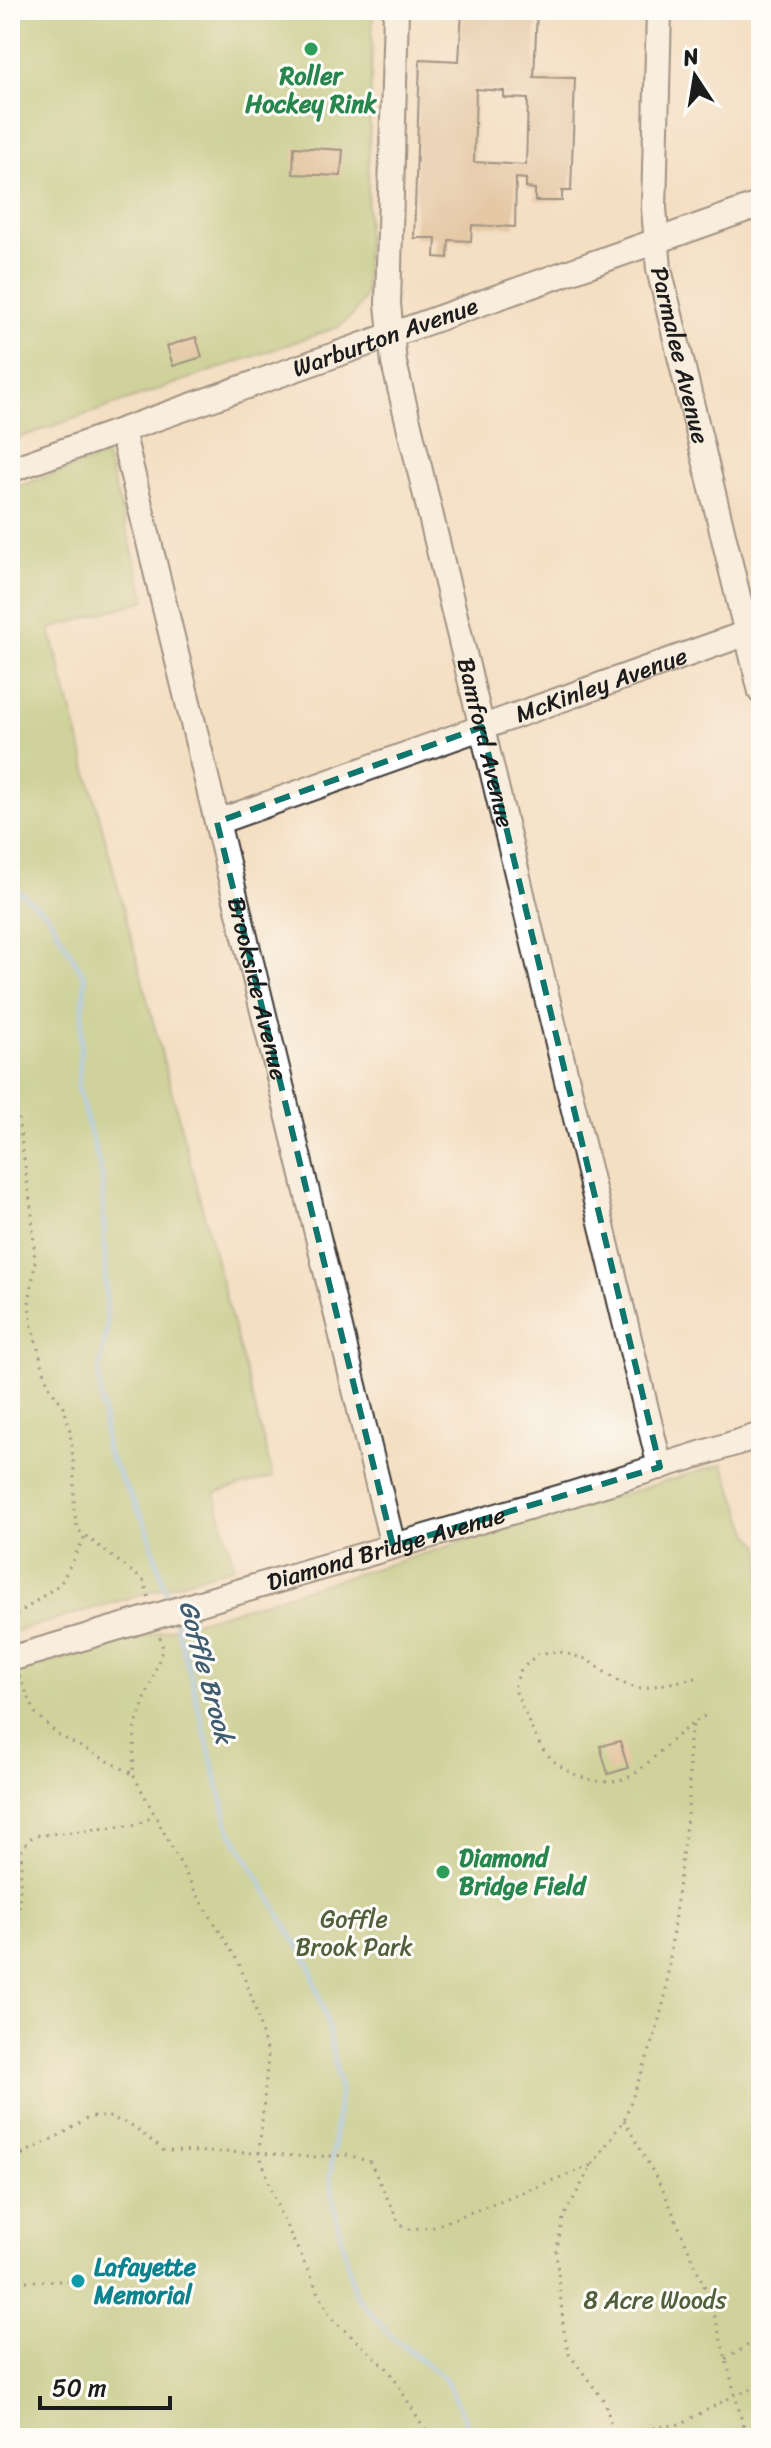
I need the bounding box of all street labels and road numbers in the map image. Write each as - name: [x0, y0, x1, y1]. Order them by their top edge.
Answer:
- street label: Parmalee Avenue: [638, 262, 721, 448]
- street label: Warburton Avenue: [287, 285, 484, 389]
- street label: McKinley Avenue: [509, 635, 693, 735]
- street label: Bamford Avenue: [445, 653, 526, 832]
- street label: Brookside Avenue: [215, 893, 300, 1085]
- street label: Diamond Bridge Avenue: [262, 1494, 511, 1603]

